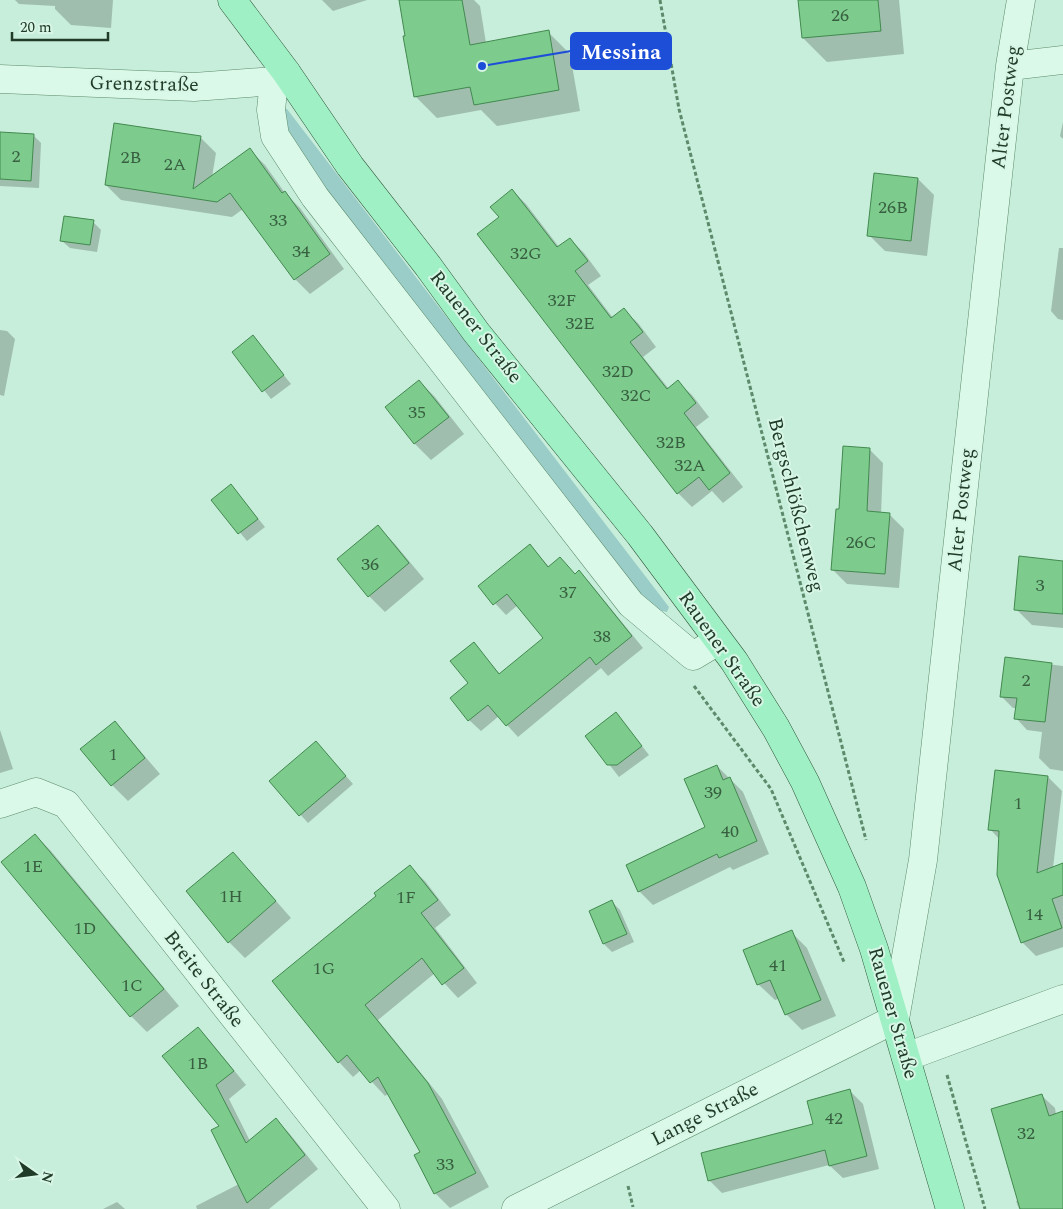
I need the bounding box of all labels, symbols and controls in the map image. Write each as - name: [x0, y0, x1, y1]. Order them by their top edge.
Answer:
- house number: 26: [831, 2, 849, 29]
- scale bar: [12, 10, 109, 42]
- text: 20 m: [20, 16, 52, 39]
- callout: Messina: [571, 33, 671, 69]
- text: Messina: [581, 37, 661, 69]
- street label: Alter Postweg: [984, 43, 1028, 171]
- street label: Grenzstraße: [89, 68, 199, 100]
- house number: 2: [12, 143, 21, 170]
- house number: 2B: [121, 144, 141, 171]
- house number: 2A: [164, 151, 186, 178]
- house number: 26B: [878, 194, 908, 221]
- house number: 33: [269, 207, 287, 234]
- house number: 34: [292, 238, 310, 265]
- house number: 32G: [510, 240, 542, 267]
- street label: Rauener Straße: [422, 264, 530, 390]
- house number: 32F: [547, 287, 577, 314]
- house number: 32E: [565, 310, 595, 337]
- house number: 32D: [602, 358, 634, 385]
- house number: 32C: [620, 382, 652, 409]
- house number: 35: [408, 399, 426, 426]
- street label: Bergschlößchenweg: [760, 415, 832, 595]
- house number: 32B: [656, 429, 686, 456]
- street label: Alter Postweg: [940, 446, 982, 574]
- house number: 32A: [674, 452, 706, 479]
- house number: 26C: [845, 529, 877, 556]
- house number: 36: [361, 551, 379, 578]
- house number: 3: [1036, 572, 1045, 599]
- house number: 37: [559, 579, 577, 606]
- street label: Rauener Straße: [671, 585, 773, 713]
- house number: 38: [593, 623, 611, 650]
- house number: 2: [1022, 667, 1031, 694]
- house number: 1: [109, 741, 118, 768]
- house number: 39: [704, 779, 722, 806]
- house number: 1: [1014, 790, 1023, 817]
- house number: 40: [721, 818, 739, 845]
- house number: 1E: [23, 853, 43, 880]
- house number: 1H: [219, 883, 243, 910]
- house number: 1F: [396, 884, 416, 911]
- house number: 14: [1025, 901, 1043, 928]
- house number: 1D: [74, 915, 96, 942]
- street label: Breite Straße: [156, 924, 252, 1034]
- street label: Rauener Straße: [860, 943, 926, 1083]
- house number: 41: [769, 952, 787, 979]
- house number: 1G: [313, 955, 335, 982]
- house number: 1C: [121, 972, 143, 999]
- house number: 1B: [188, 1050, 208, 1077]
- street label: Lange Straße: [646, 1074, 764, 1154]
- house number: 42: [825, 1105, 843, 1132]
- house number: 32: [1017, 1120, 1035, 1147]
- north arrow: [10, 1149, 60, 1199]
- house number: 33: [436, 1151, 454, 1178]
- text: N: [36, 1169, 59, 1185]

